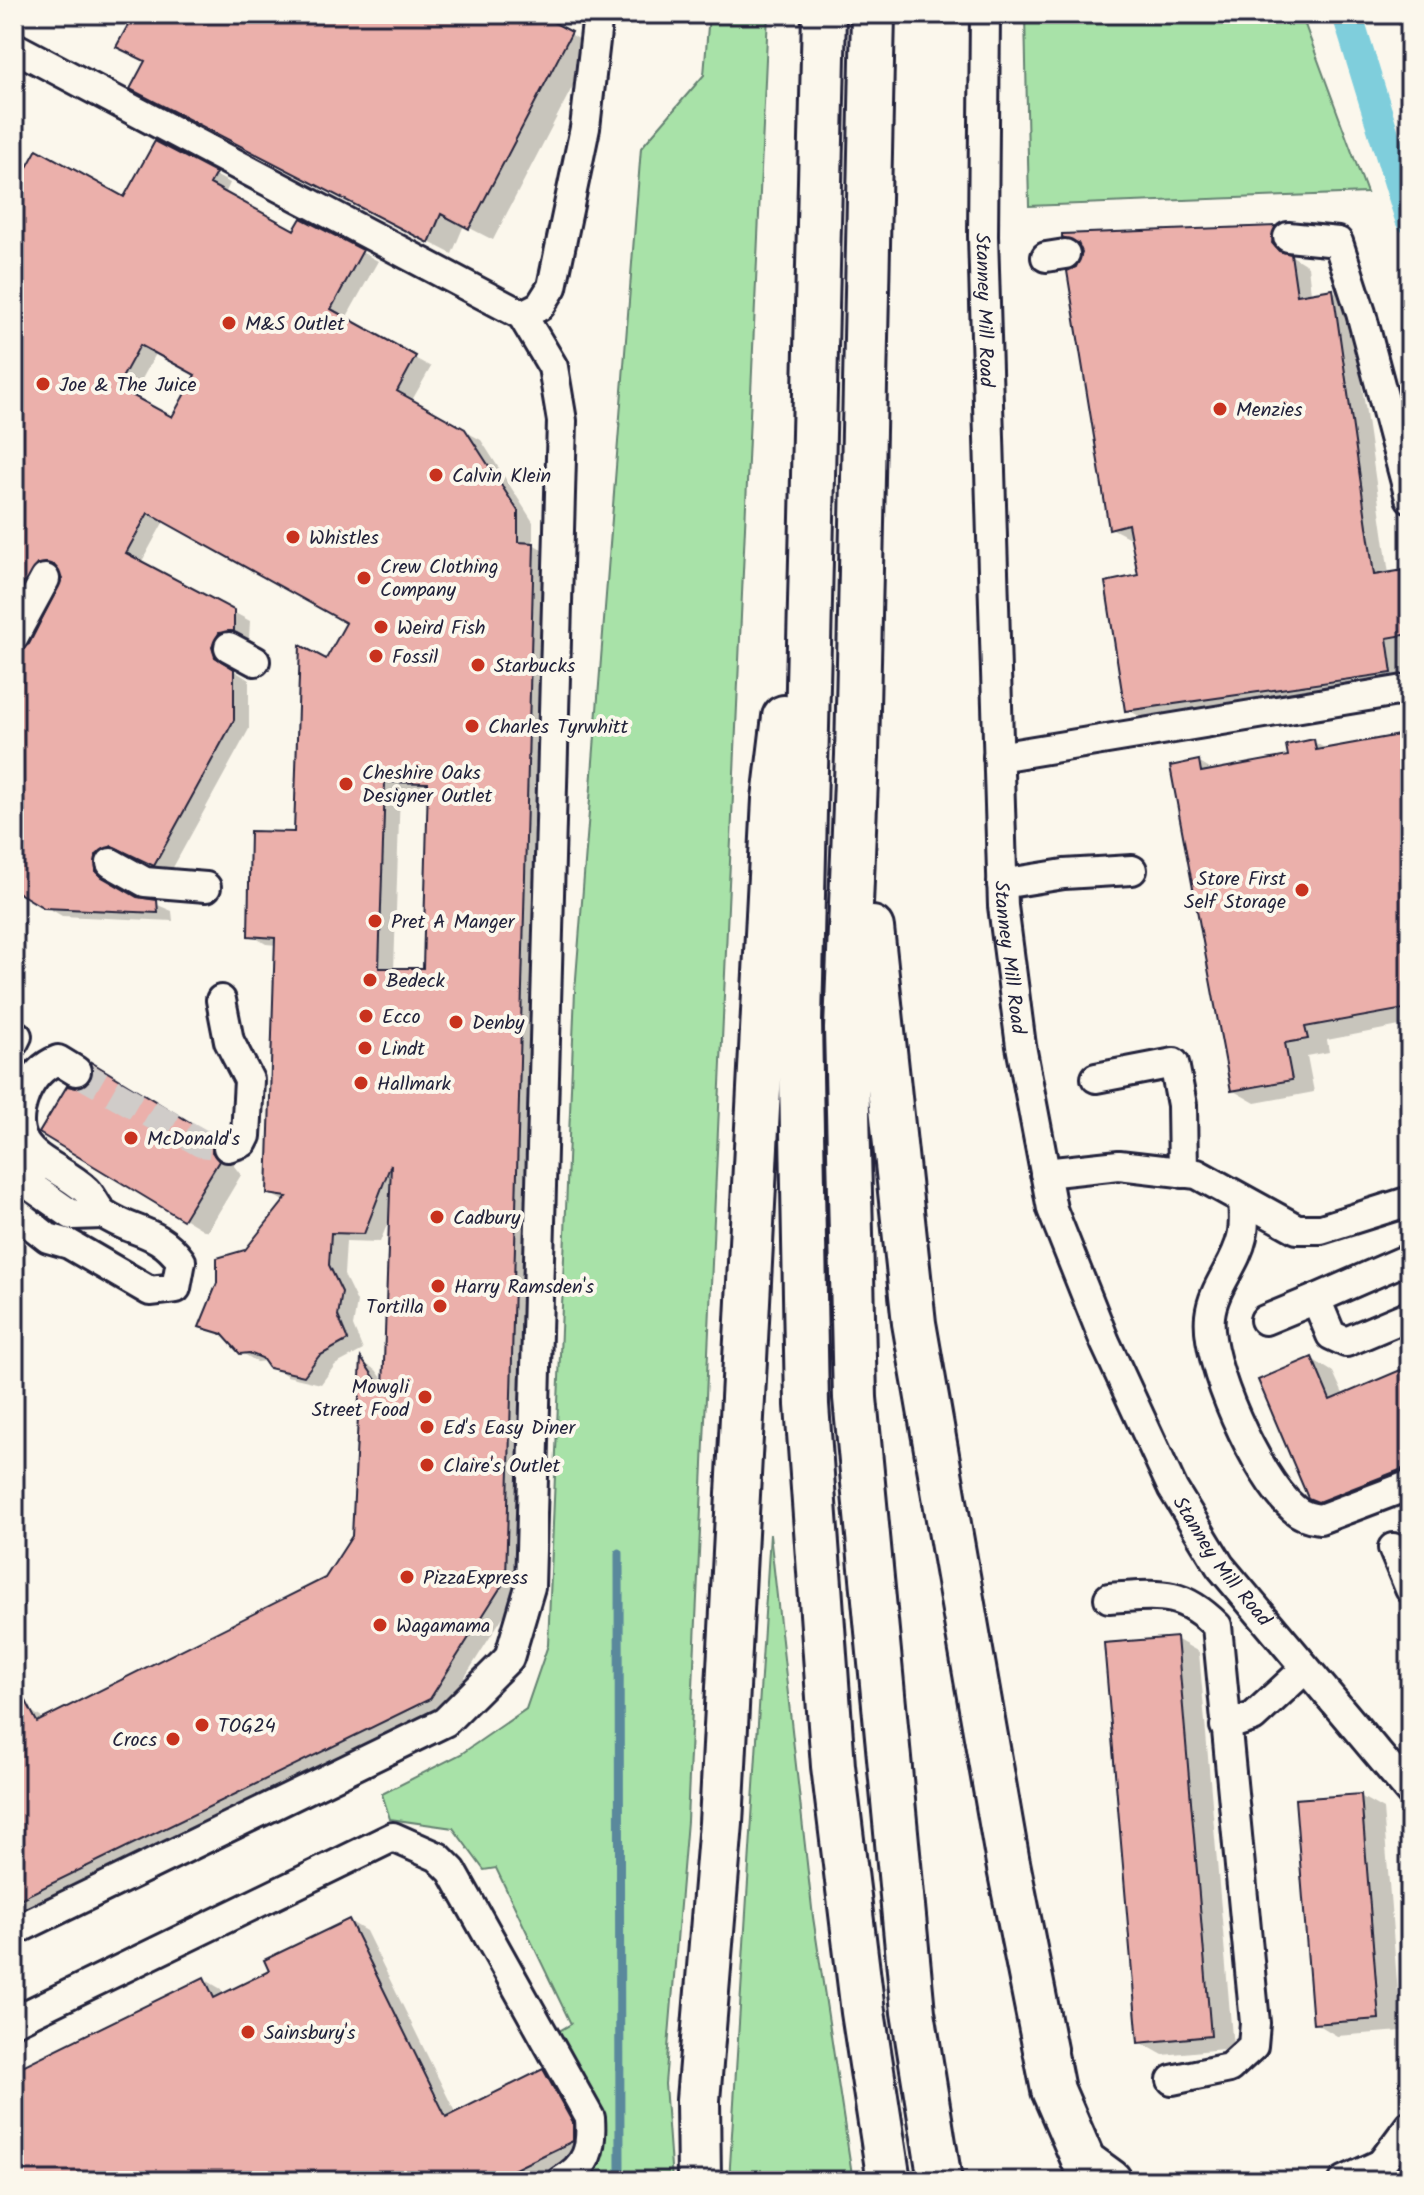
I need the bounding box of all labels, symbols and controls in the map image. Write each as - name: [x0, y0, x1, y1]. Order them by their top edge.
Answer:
- street label: Stanney Mill Road: [965, 233, 1002, 388]
- place label: M&S Outlet: [245, 309, 345, 341]
- marker: M&S Outlet: [220, 314, 238, 332]
- place label: Joe & The Juice: [59, 370, 197, 402]
- marker: Joe & The Juice: [34, 375, 52, 393]
- place label: Menzies: [1236, 395, 1303, 427]
- marker: Menzies: [1211, 400, 1229, 418]
- place label: Calvin Klein: [452, 461, 551, 493]
- marker: Calvin Klein: [427, 466, 445, 484]
- place label: Whistles: [309, 523, 379, 555]
- marker: Whistles: [284, 528, 302, 546]
- place label: Crew Clothing Company: [380, 552, 498, 607]
- marker: Crew Clothing Company: [355, 569, 373, 587]
- place label: Weird Fish: [397, 613, 485, 645]
- marker: Weird Fish: [372, 618, 390, 636]
- place label: Fossil: [392, 642, 438, 674]
- marker: Fossil: [367, 647, 385, 665]
- place label: Starbucks: [494, 651, 576, 683]
- marker: Starbucks: [469, 656, 487, 674]
- place label: Charles Tyrwhitt: [488, 712, 629, 744]
- marker: Charles Tyrwhitt: [463, 717, 481, 735]
- place label: Cheshire Oaks Designer Outlet: [362, 758, 492, 813]
- marker: Cheshire Oaks Designer Outlet: [337, 775, 355, 793]
- place label: Store First Self Storage: [1184, 864, 1286, 919]
- street label: Stanney Mill Road: [984, 880, 1033, 1037]
- marker: Store First Self Storage: [1293, 881, 1311, 899]
- place label: Pret A Manger: [391, 907, 516, 939]
- marker: Pret A Manger: [366, 912, 384, 930]
- place label: Bedeck: [386, 966, 446, 998]
- marker: Bedeck: [361, 971, 379, 989]
- place label: Ecco: [382, 1002, 421, 1034]
- marker: Ecco: [357, 1007, 375, 1025]
- place label: Denby: [472, 1008, 525, 1040]
- marker: Denby: [447, 1013, 465, 1031]
- place label: Lindt: [381, 1034, 425, 1066]
- marker: Lindt: [356, 1039, 374, 1057]
- place label: Hallmark: [377, 1069, 451, 1101]
- marker: Hallmark: [352, 1074, 370, 1092]
- place label: McDonald's: [147, 1124, 240, 1156]
- marker: McDonald's: [122, 1129, 140, 1147]
- place label: Cadbury: [453, 1203, 521, 1235]
- marker: Cadbury: [428, 1208, 446, 1226]
- place label: Harry Ramsden's: [454, 1272, 594, 1304]
- marker: Harry Ramsden's: [429, 1277, 447, 1295]
- place label: Tortilla: [366, 1292, 424, 1324]
- marker: Tortilla: [431, 1297, 449, 1315]
- place label: Mowgli Street Food: [312, 1372, 410, 1427]
- marker: Mowgli Street Food: [416, 1388, 434, 1406]
- place label: Ed's Easy Diner: [443, 1413, 576, 1445]
- marker: Ed's Easy Diner: [418, 1418, 436, 1436]
- place label: Claire's Outlet: [443, 1451, 561, 1483]
- marker: Claire's Outlet: [418, 1456, 436, 1474]
- street label: Stanney Mill Road: [1163, 1491, 1279, 1635]
- place label: PizzaExpress: [423, 1563, 529, 1595]
- marker: PizzaExpress: [398, 1568, 416, 1586]
- place label: Wagamama: [396, 1611, 491, 1643]
- marker: Wagamama: [371, 1616, 389, 1634]
- place label: TOG24: [218, 1711, 276, 1743]
- marker: TOG24: [193, 1716, 211, 1734]
- place label: Crocs: [112, 1725, 157, 1757]
- marker: Crocs: [164, 1730, 182, 1748]
- place label: Sainsbury's: [264, 2018, 356, 2050]
- marker: Sainsbury's: [239, 2023, 257, 2041]

